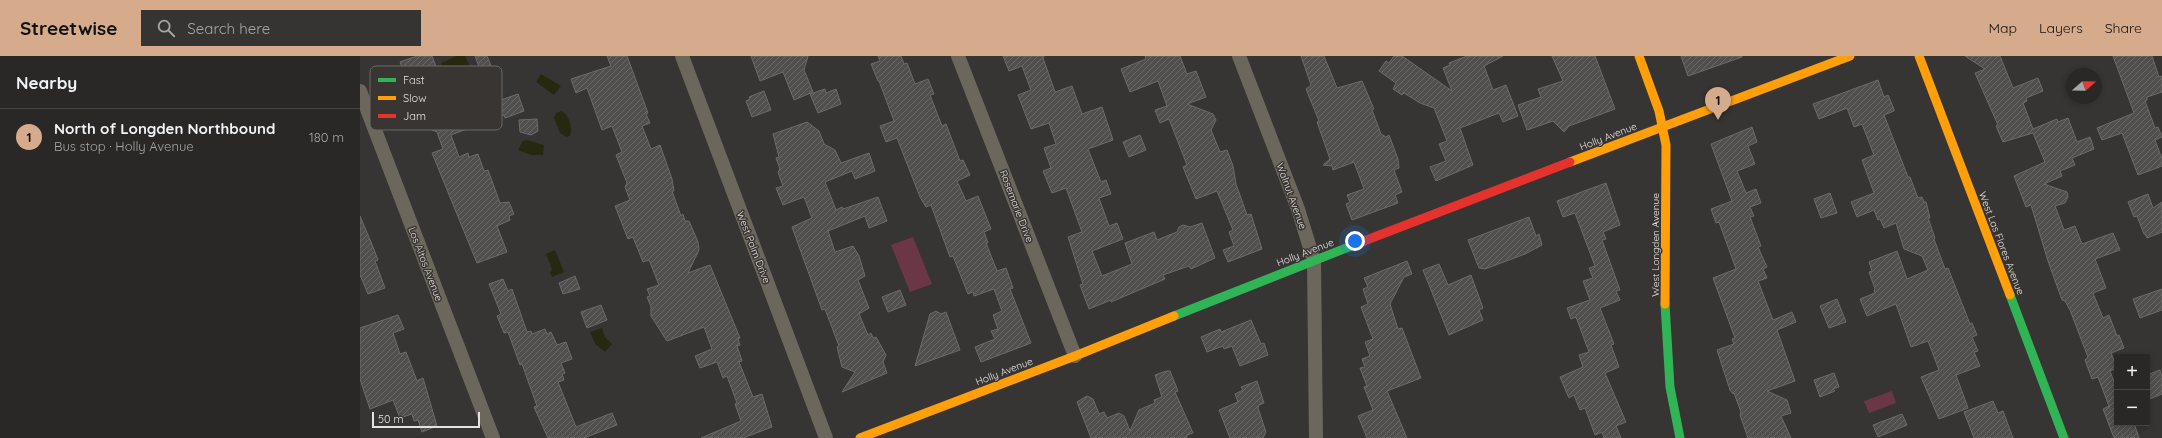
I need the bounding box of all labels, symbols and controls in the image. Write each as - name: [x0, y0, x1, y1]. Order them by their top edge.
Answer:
- search box: [141, 10, 421, 46]
- text: Streetwise: [20, 16, 117, 40]
- icon: search: [155, 17, 177, 39]
- text: Search here: [187, 19, 270, 38]
- text: Map: [1988, 19, 2017, 37]
- text: Layers: [2039, 19, 2083, 37]
- text: Share: [2105, 19, 2142, 37]
- legend: [370, 66, 502, 130]
- north arrow: [2066, 68, 2102, 104]
- text: Nearby: [16, 72, 77, 93]
- text: Fast: [403, 73, 425, 87]
- pin: 1: [1705, 87, 1731, 120]
- text: Slow: [403, 91, 427, 105]
- text: Jam: [403, 109, 426, 123]
- text: North of Longden Northbound: [54, 119, 275, 138]
- street label: Holly Avenue: [1578, 119, 1639, 153]
- text: 1: [26, 129, 32, 145]
- text: 180 m: [309, 129, 344, 145]
- text: Bus stop · Holly Avenue: [54, 138, 194, 154]
- street label: Walnut Avenue: [1273, 161, 1310, 231]
- street label: Rosemarie Drive: [997, 168, 1036, 245]
- street label: West Las Flores Avenue: [1976, 190, 2027, 297]
- street label: West Longden Avenue: [1649, 193, 1662, 297]
- street label: West Palm Drive: [734, 209, 773, 285]
- street label: Los Altos Avenue: [405, 225, 446, 303]
- your location: [1345, 231, 1365, 251]
- street label: Holly Avenue: [1275, 235, 1336, 269]
- street label: Holly Avenue: [974, 354, 1035, 388]
- map controls: [2114, 354, 2150, 426]
- button: +: [2114, 354, 2150, 390]
- button: −: [2114, 390, 2150, 426]
- scale bar: [372, 410, 480, 429]
- text: 50 m: [378, 412, 404, 426]

